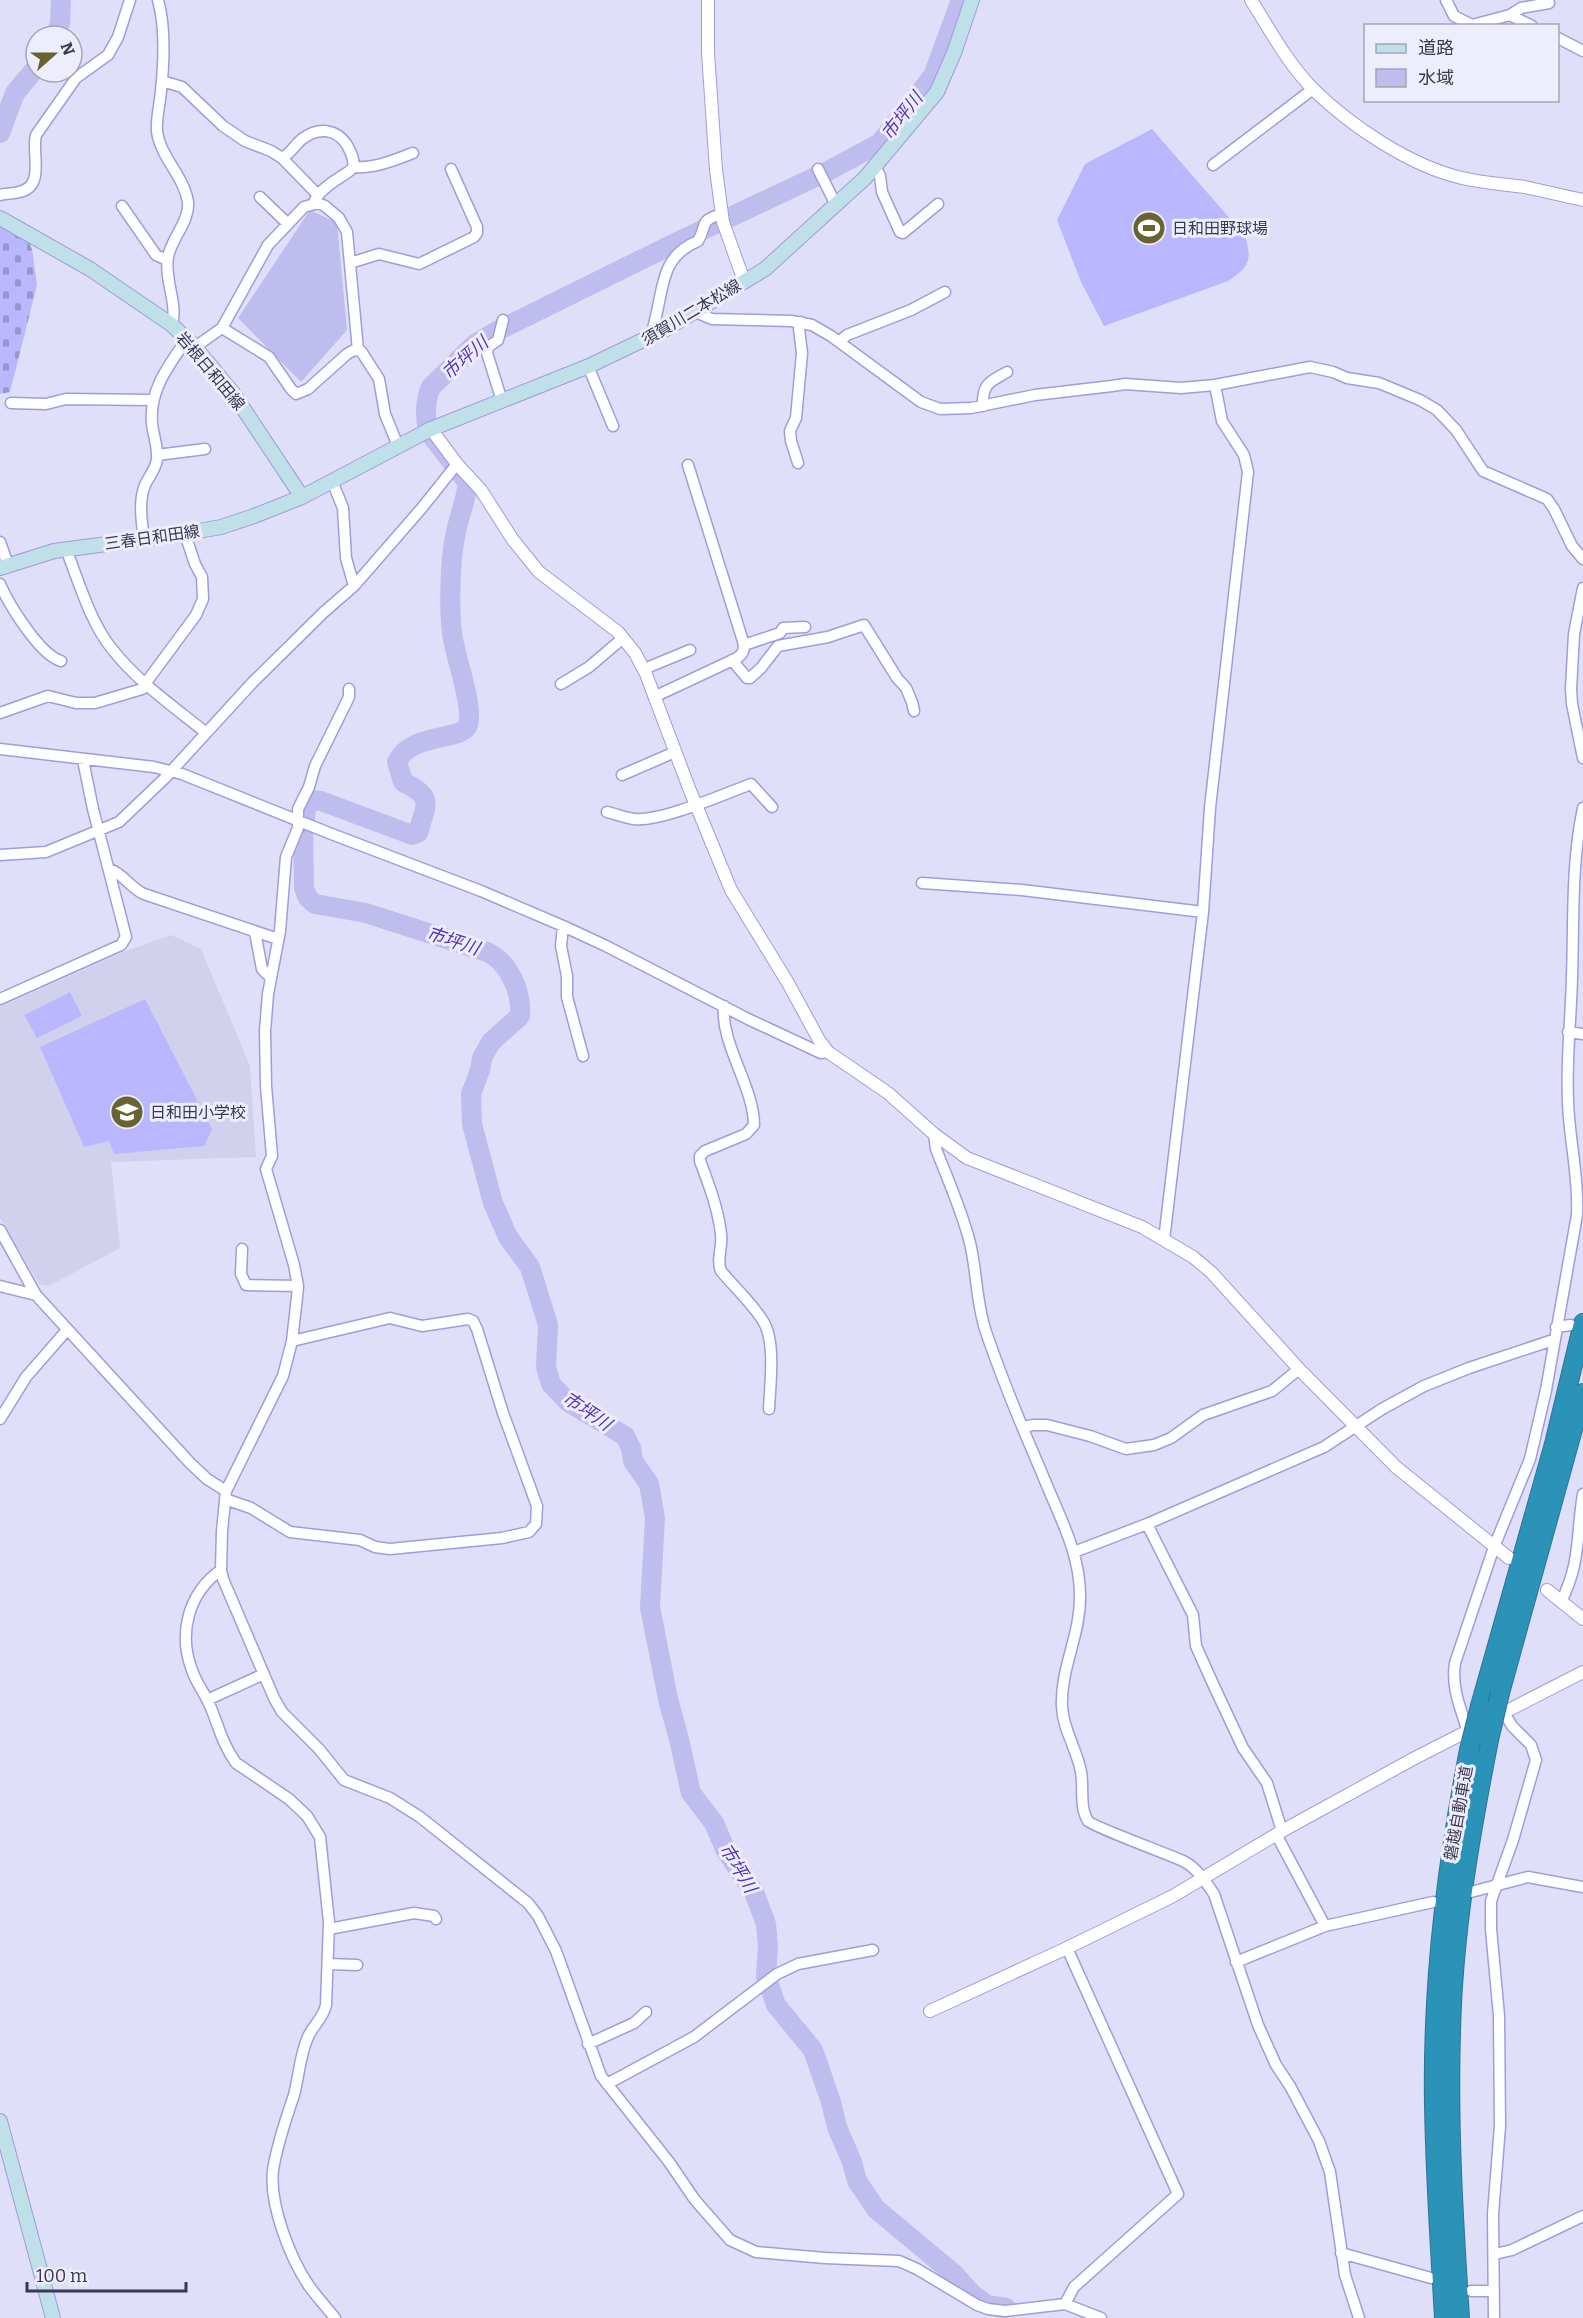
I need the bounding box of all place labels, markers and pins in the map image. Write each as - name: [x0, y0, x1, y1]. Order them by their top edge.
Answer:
- sports icon: 日和田野球場: [1131, 210, 1167, 246]
- place label: 日和田野球場: [1172, 219, 1268, 238]
- school or university icon: 日和田小学校: [109, 1094, 145, 1130]
- place label: 日和田小学校: [150, 1103, 246, 1122]

